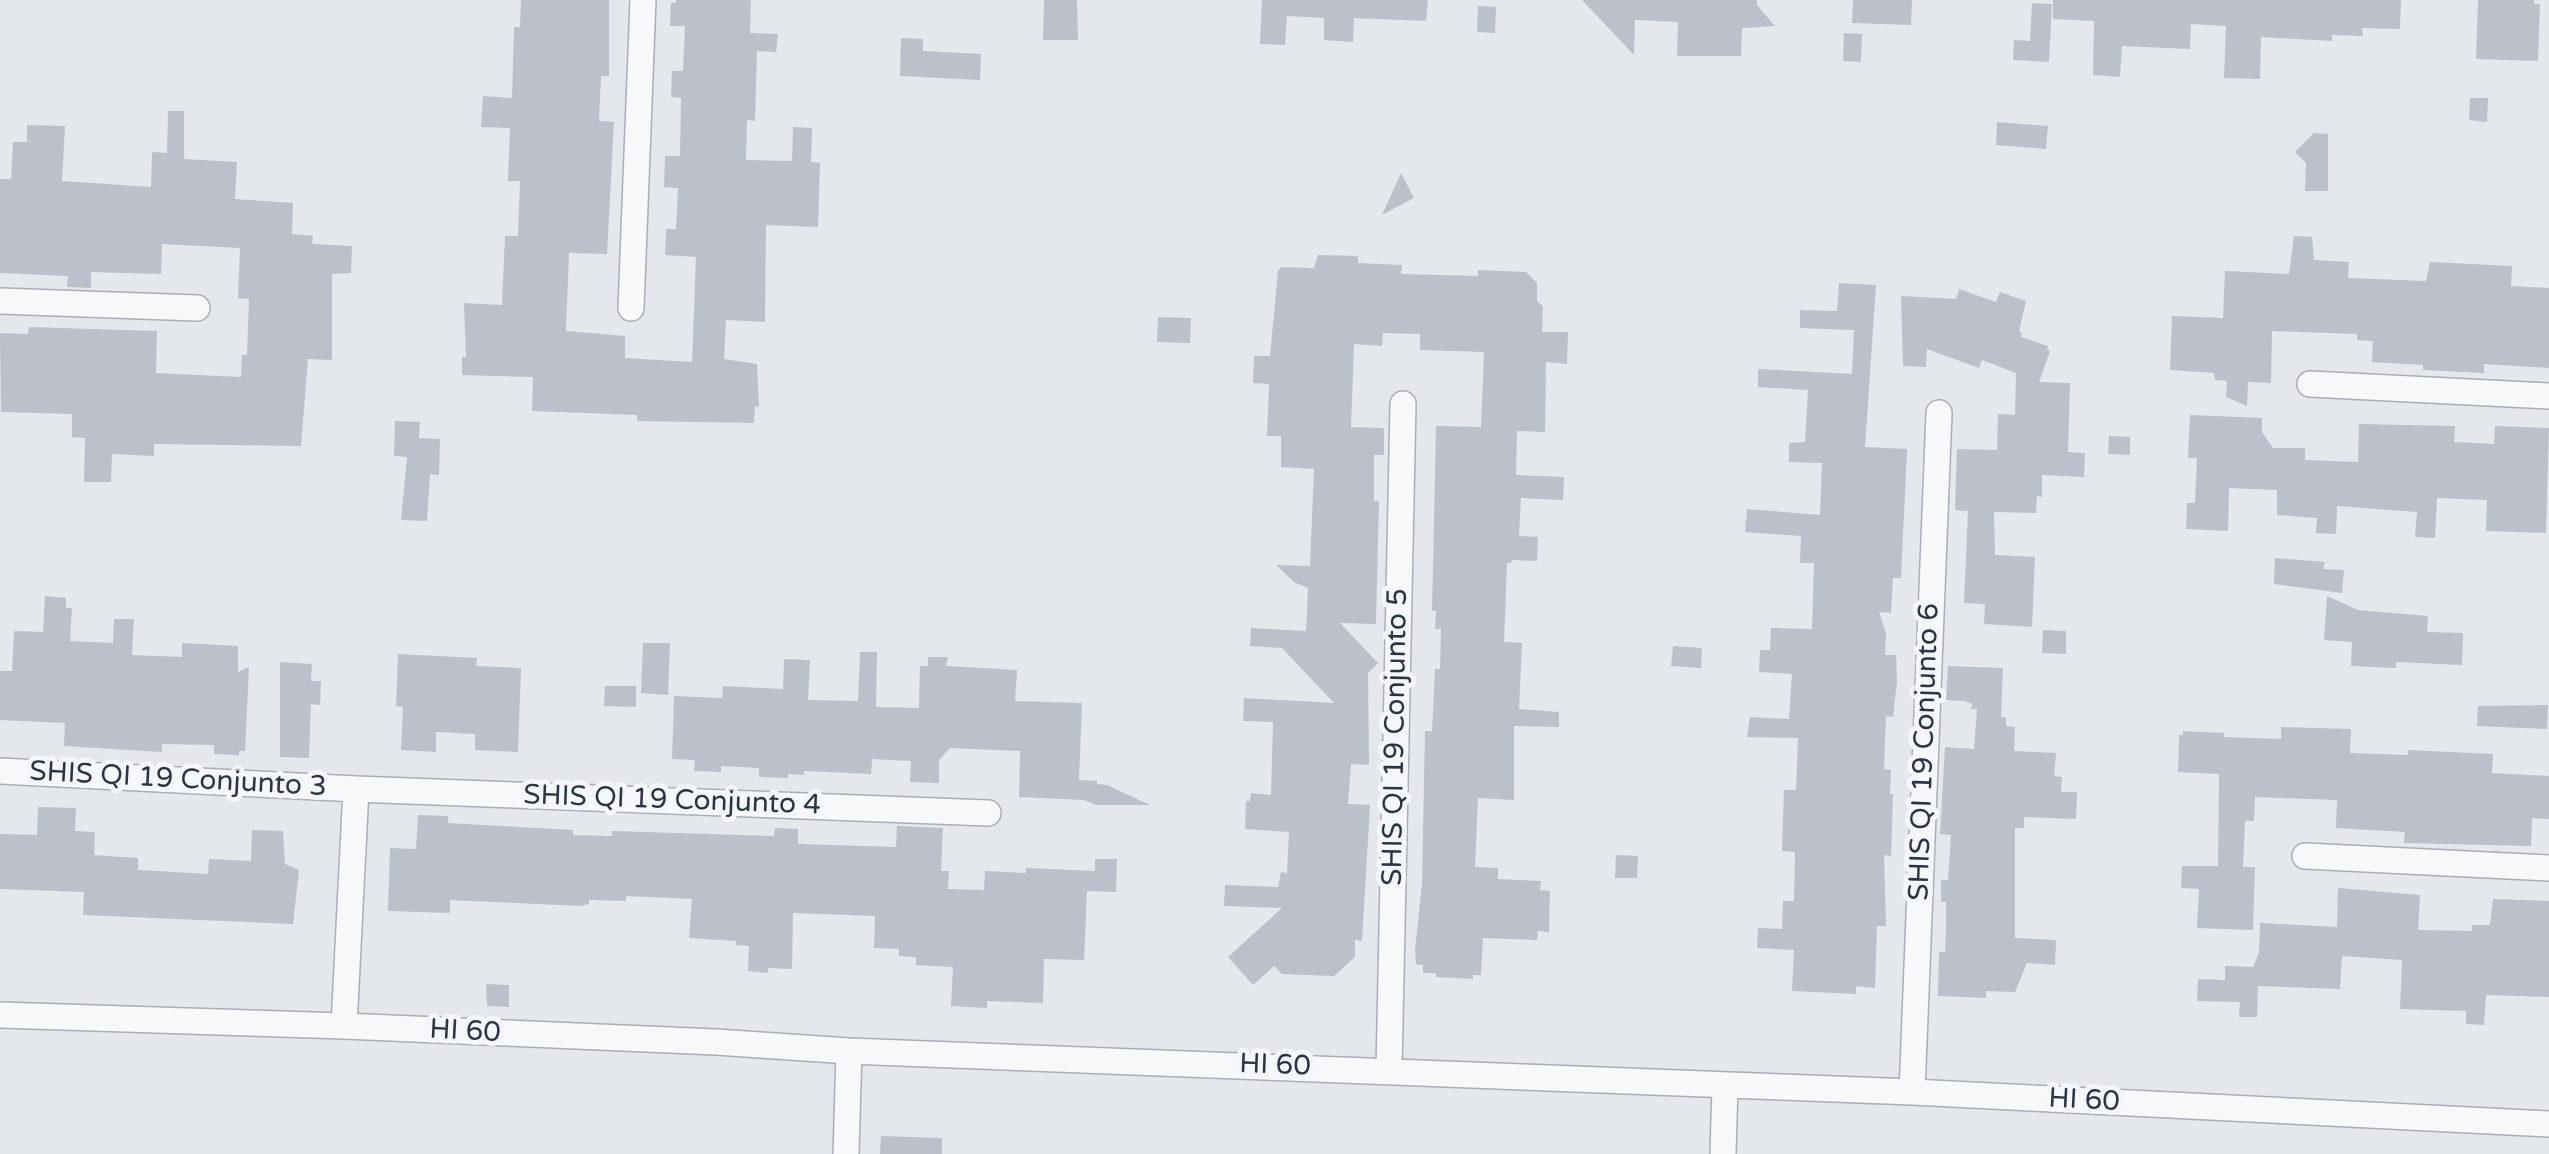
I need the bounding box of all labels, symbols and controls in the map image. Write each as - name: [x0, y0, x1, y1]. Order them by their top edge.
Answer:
- street label: SHIS QI 19 Conjunto 5: [1377, 588, 1415, 886]
- street label: SHIS QI 19 Conjunto 6: [1903, 603, 1947, 901]
- street label: SHIS QI 19 Conjunto 3: [28, 755, 328, 805]
- street label: SHIS QI 19 Conjunto 4: [523, 779, 821, 823]
- street label: HI 60: [428, 1013, 502, 1051]
- street label: HI 60: [1239, 1048, 1311, 1084]
- street label: HI 60: [2047, 1082, 2121, 1120]

